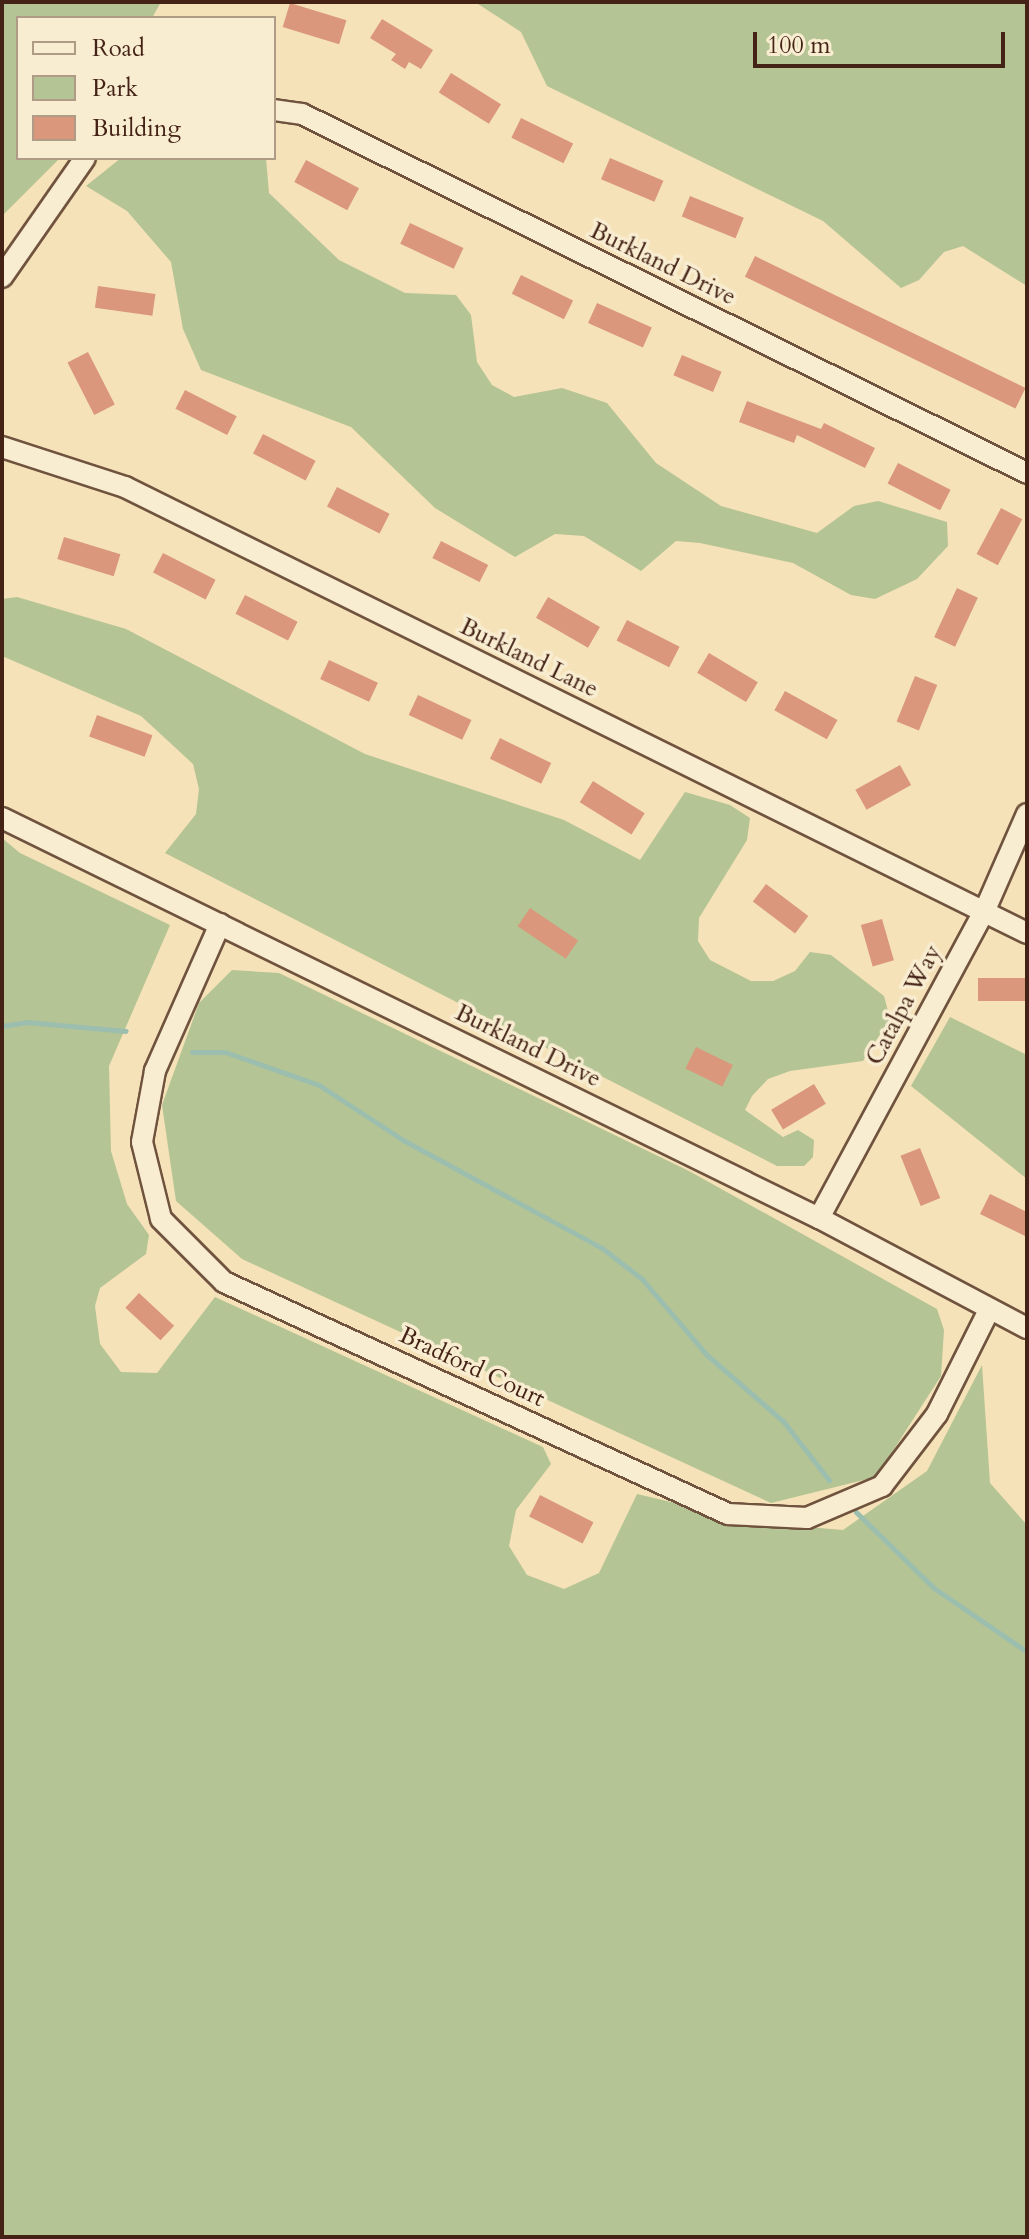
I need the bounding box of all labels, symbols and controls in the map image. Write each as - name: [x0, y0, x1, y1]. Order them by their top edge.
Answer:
- legend: [16, 16, 276, 160]
- scale bar: [757, 16, 1009, 66]
- text: 100 m: [767, 29, 831, 62]
- text: Road: [92, 32, 145, 65]
- text: Park: [92, 72, 138, 105]
- text: Building: [92, 112, 181, 145]
- street label: Burkland Drive: [585, 216, 741, 312]
- street label: Burkland Lane: [455, 612, 603, 704]
- street label: Catalpa Way: [860, 940, 948, 1070]
- street label: Burkland Drive: [450, 998, 606, 1094]
- street label: Bradford Court: [395, 1321, 549, 1413]

